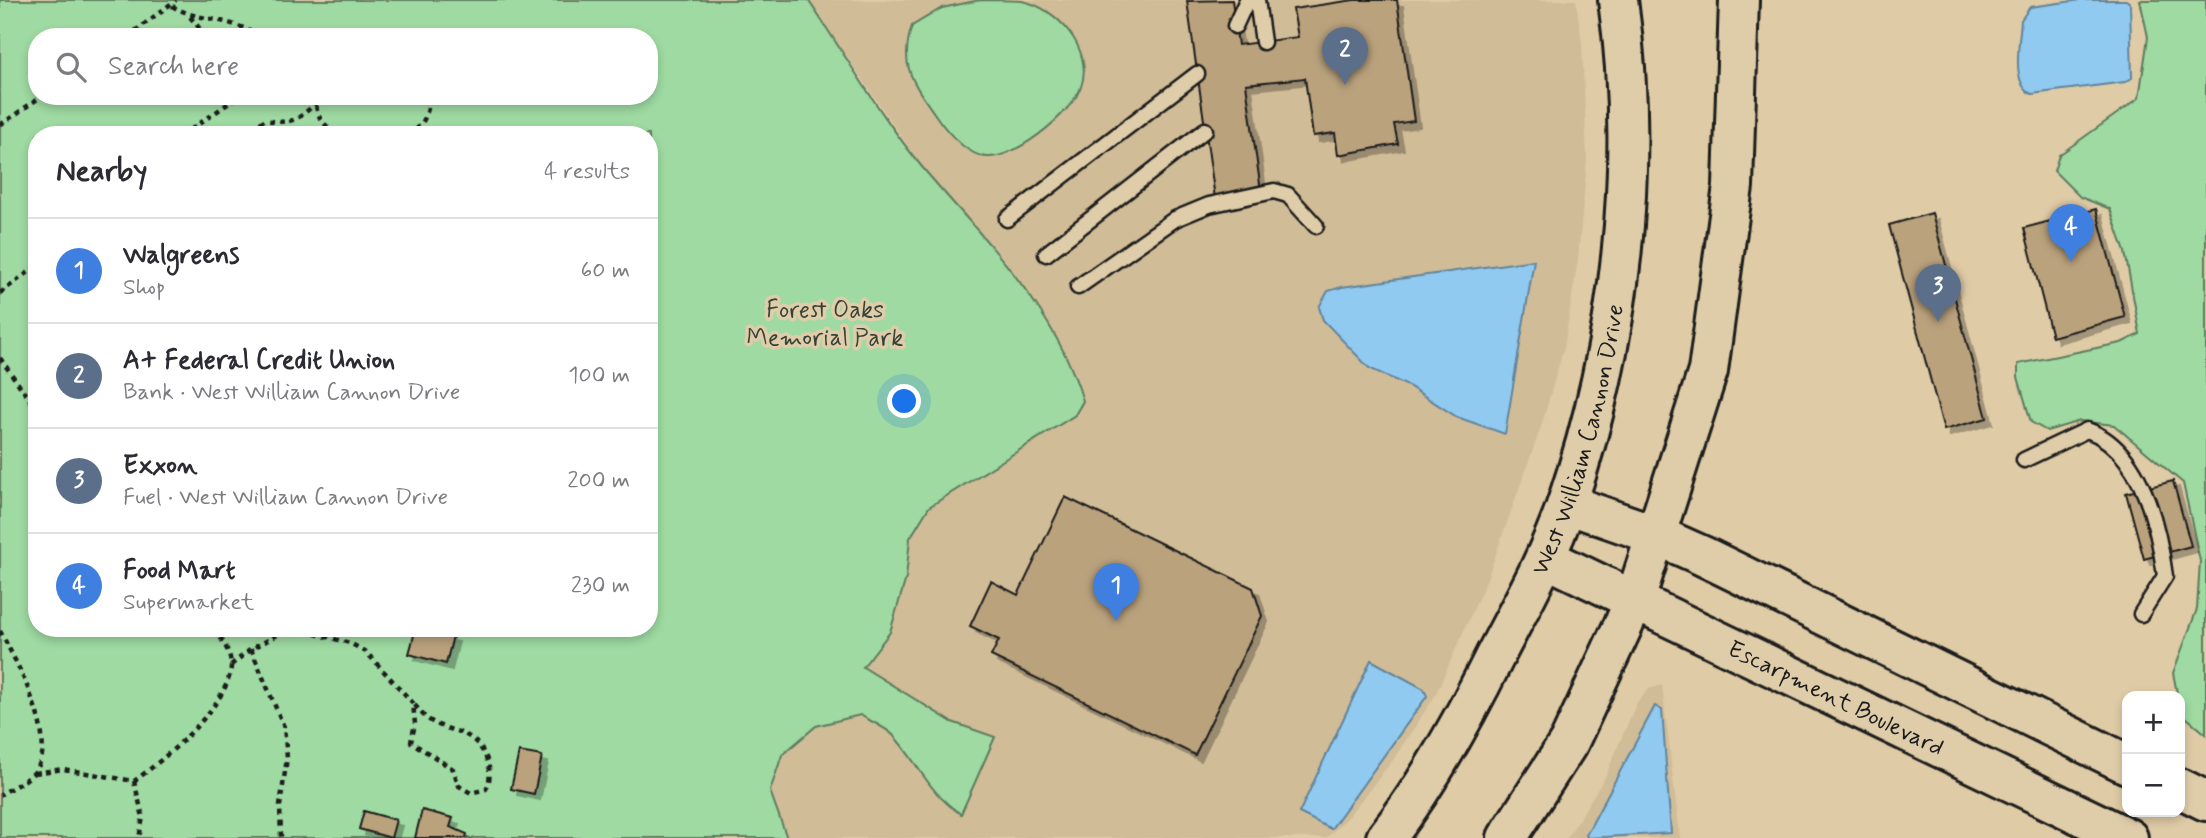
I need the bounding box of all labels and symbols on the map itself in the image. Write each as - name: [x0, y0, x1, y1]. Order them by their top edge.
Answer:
- pin: 2: [1322, 27, 1368, 85]
- pin: 4: [2048, 204, 2094, 262]
- pin: 3: [1915, 264, 1961, 322]
- park label: Forest Oaks Memorial Park: [747, 295, 903, 354]
- street label: West William Cannon Drive: [1525, 302, 1632, 580]
- your location: [887, 384, 921, 418]
- pin: 1: [1093, 563, 1139, 621]
- street label: Escarpment Boulevard: [1722, 634, 1949, 764]

